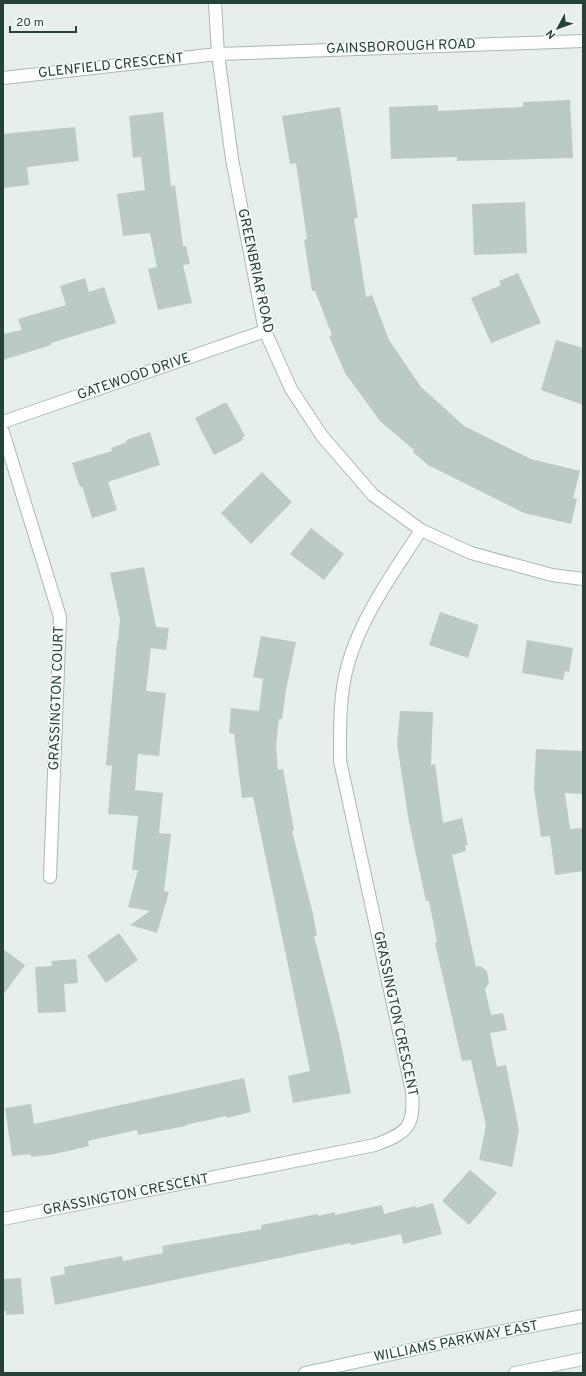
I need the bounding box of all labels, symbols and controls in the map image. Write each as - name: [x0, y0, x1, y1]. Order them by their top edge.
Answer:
- scale bar: [10, 8, 76, 34]
- north arrow: [538, 8, 578, 48]
- text: 20 m: [16, 15, 44, 31]
- text: N: [543, 26, 559, 41]
- street label: GAINSBOROUGH ROAD: [326, 36, 476, 58]
- street label: GLENFIELD CRESCENT: [37, 50, 185, 82]
- street label: GREENBRIAR ROAD: [233, 207, 277, 335]
- street label: GATEWOOD DRIVE: [75, 350, 193, 404]
- street label: GRASSINGTON COURT: [46, 625, 68, 771]
- street label: GRASSINGTON CRESCENT: [369, 930, 421, 1098]
- street label: GRASSINGTON CRESCENT: [41, 1171, 211, 1219]
- street label: WILLIAMS PARKWAY EAST: [372, 1318, 540, 1366]

